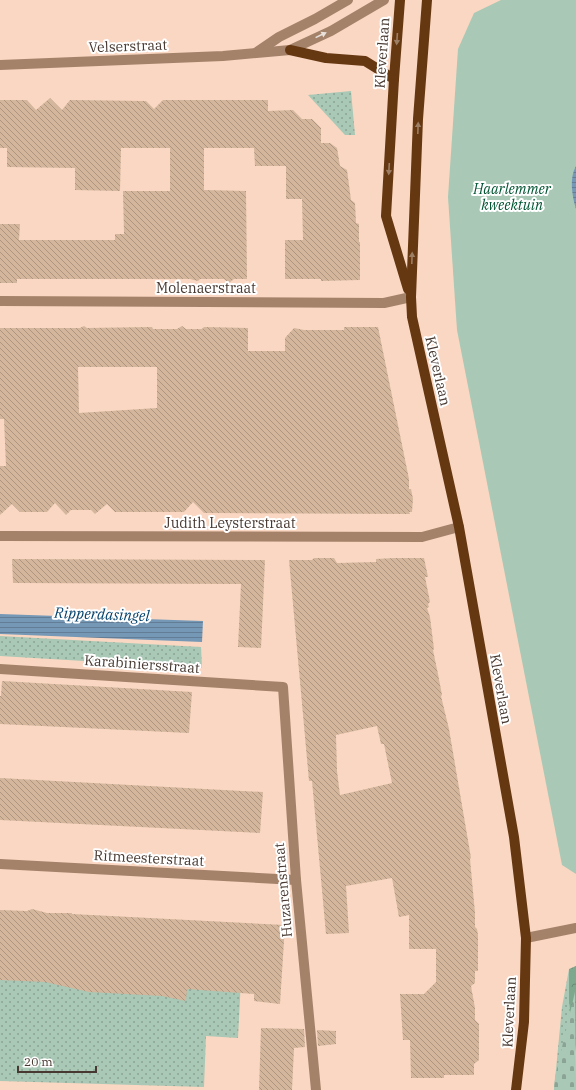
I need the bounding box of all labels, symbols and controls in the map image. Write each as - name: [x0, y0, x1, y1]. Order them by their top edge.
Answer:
- street label: Kleverlaan: [371, 17, 393, 89]
- one-way arrow: [315, 32, 326, 38]
- one-way arrow: [393, 33, 400, 45]
- street label: Velserstraat: [88, 36, 168, 56]
- one-way arrow: [414, 122, 421, 134]
- one-way arrow: [385, 163, 392, 175]
- park label: Haarlemmer kweektuin: [472, 180, 552, 214]
- one-way arrow: [409, 252, 416, 264]
- street label: Molenaerstraat: [156, 279, 256, 297]
- street label: Kleverlaan: [421, 334, 455, 408]
- street label: Judith Leysterstraat: [164, 514, 296, 532]
- water label: Ripperdasingel: [53, 603, 151, 625]
- street label: Karabiniersstraat: [84, 651, 200, 677]
- street label: Kleverlaan: [486, 652, 516, 726]
- street label: Huzarenstraat: [270, 842, 296, 938]
- street label: Ritmeesterstraat: [93, 846, 205, 870]
- street label: Kleverlaan: [498, 976, 520, 1048]
- scale bar: [18, 1048, 96, 1074]
- text: 20 m: [24, 1054, 53, 1069]

